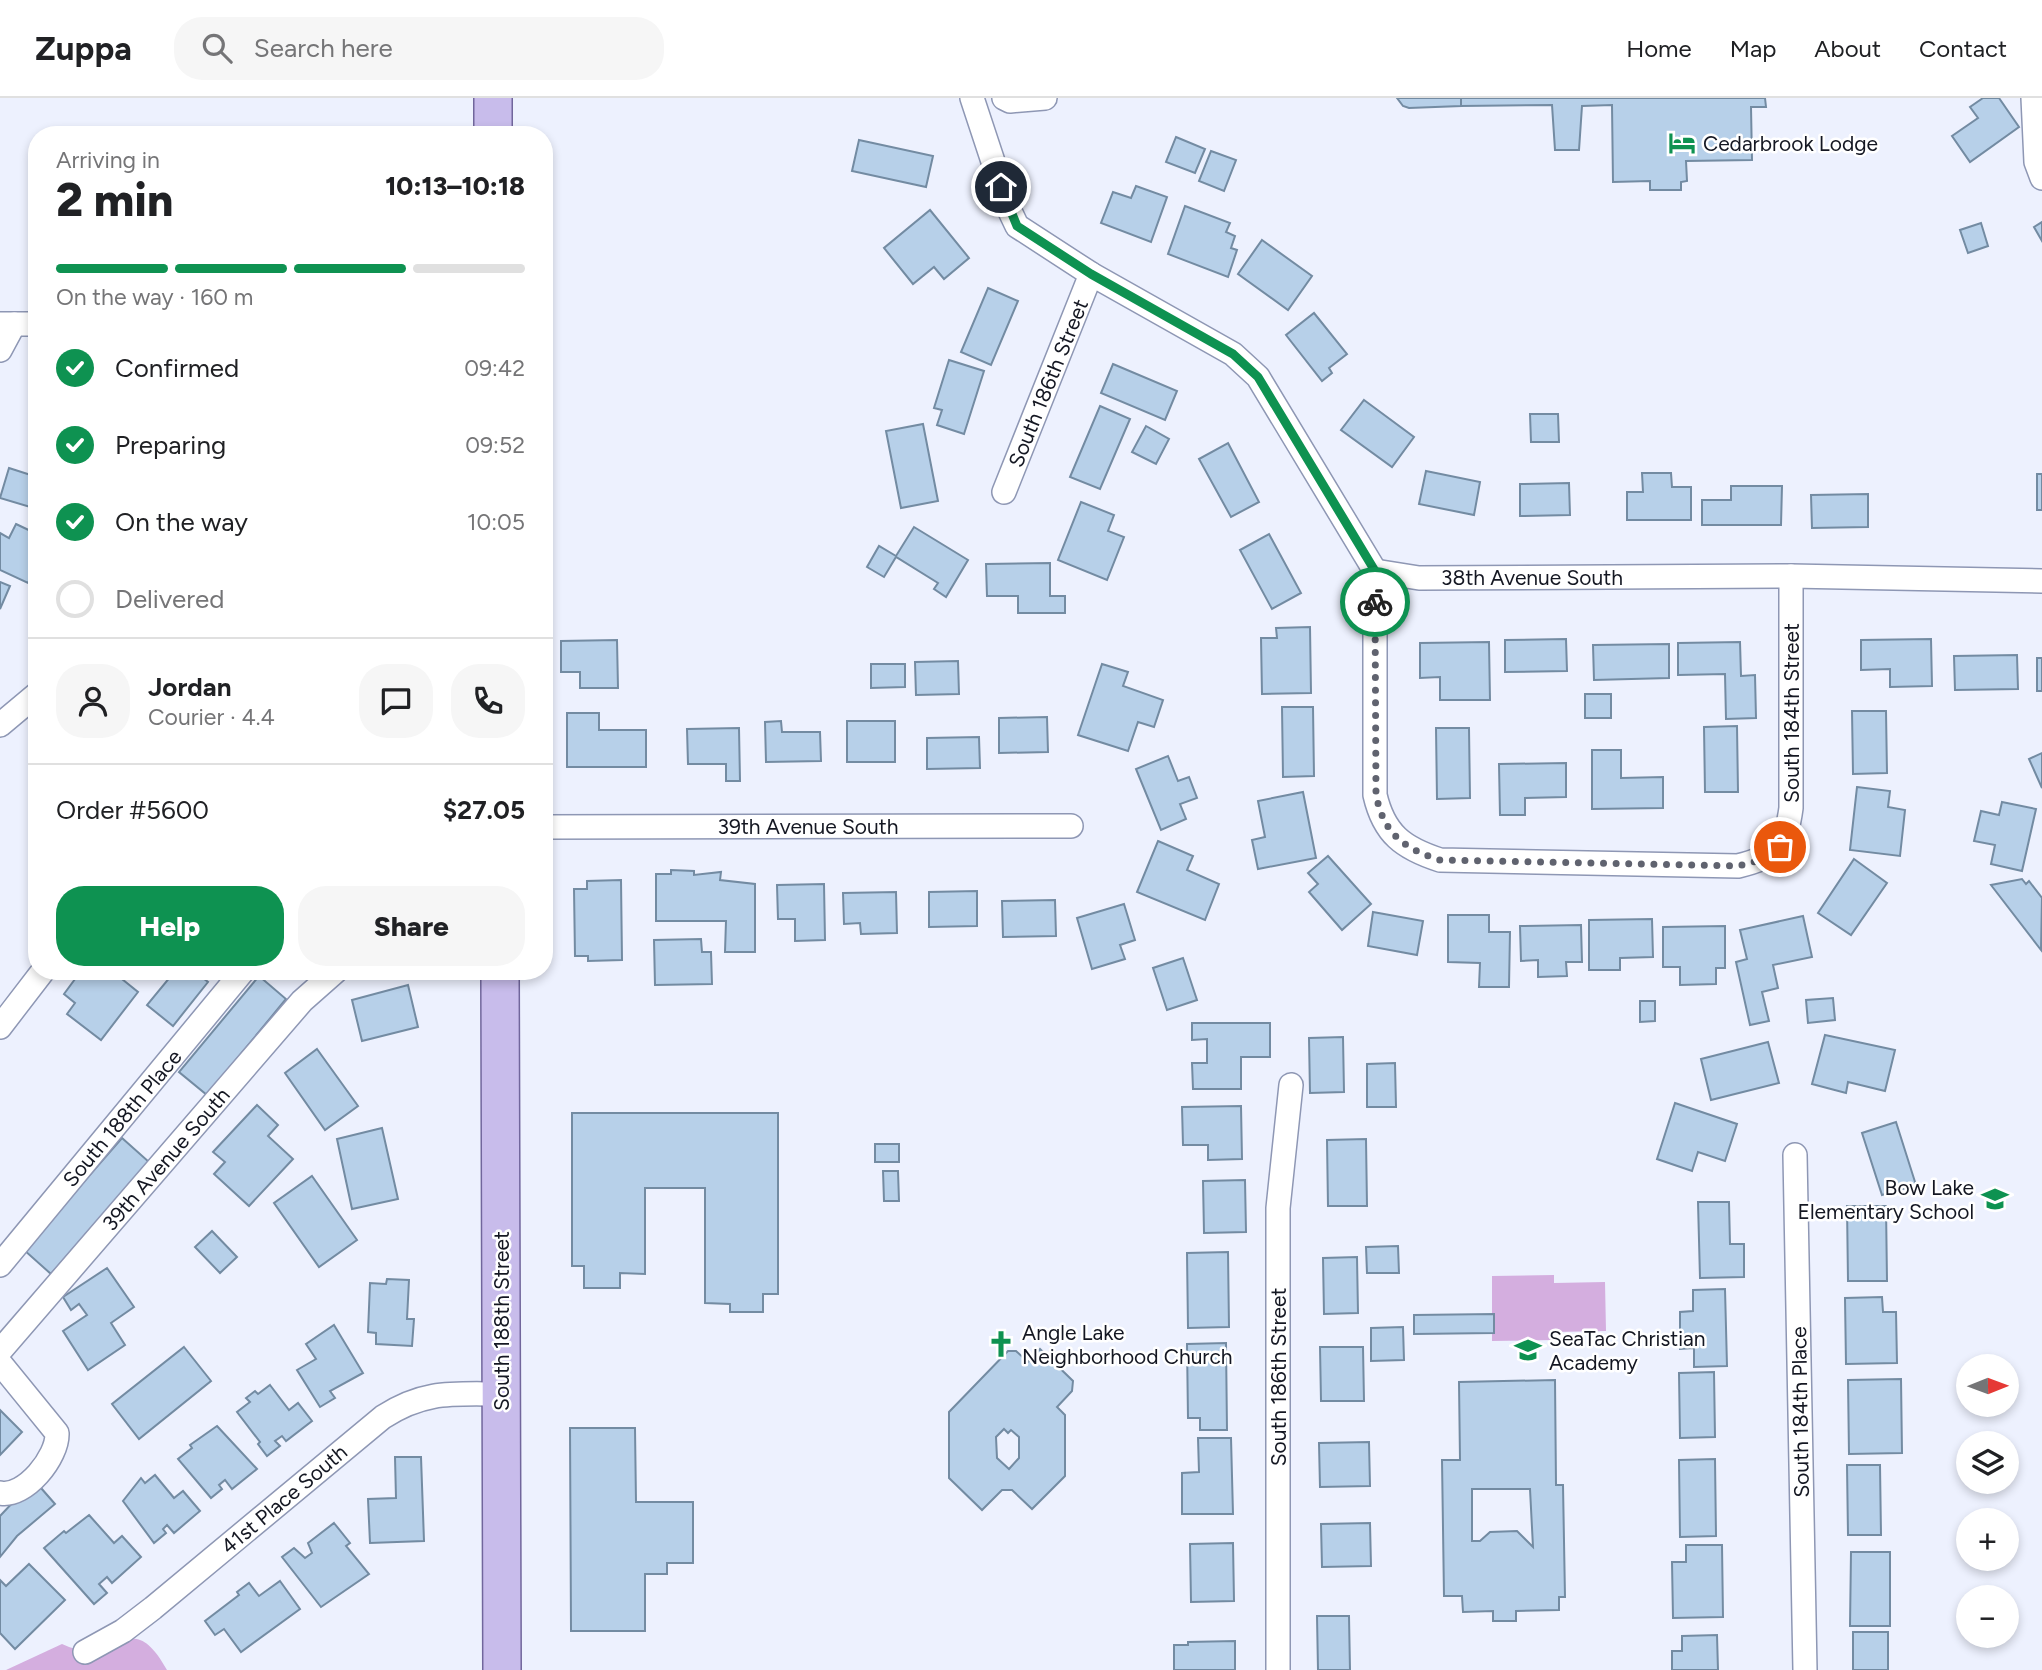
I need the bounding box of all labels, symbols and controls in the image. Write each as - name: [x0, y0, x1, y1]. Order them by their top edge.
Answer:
- search box: [174, 17, 664, 80]
- text: Zuppa: [35, 29, 132, 68]
- icon: search: [198, 29, 236, 67]
- text: Search here: [254, 32, 393, 64]
- text: Home: [1626, 34, 1692, 63]
- text: Map: [1730, 34, 1776, 63]
- text: About: [1814, 34, 1881, 63]
- text: Contact: [1919, 34, 2007, 63]
- hotel icon: Cedarbrook Lodge: [1667, 128, 1697, 158]
- place label: Cedarbrook Lodge: [1703, 131, 1878, 156]
- text: Arriving in: [56, 146, 160, 174]
- pin: [971, 157, 1031, 217]
- icon: home: [982, 168, 1020, 206]
- text: 10:13–10:18: [385, 170, 525, 202]
- text: 2 min: [56, 172, 173, 228]
- text: On the way · 160 m: [56, 283, 253, 311]
- street label: South 186th Street: [1003, 295, 1093, 471]
- icon: check: [56, 349, 94, 387]
- text: Confirmed: [115, 352, 239, 384]
- text: 09:42: [464, 354, 525, 382]
- icon: check: [56, 426, 94, 464]
- text: Preparing: [115, 429, 226, 461]
- text: 09:52: [465, 431, 525, 459]
- icon: check: [56, 503, 94, 541]
- text: On the way: [115, 506, 248, 538]
- text: 10:05: [467, 508, 525, 536]
- street label: 38th Avenue South: [1441, 565, 1623, 590]
- courier: [1340, 567, 1410, 637]
- text: Delivered: [115, 583, 224, 615]
- icon: bike: [1356, 583, 1394, 621]
- street label: South 184th Street: [1779, 623, 1804, 803]
- button: person: [56, 664, 130, 738]
- button: chat: [359, 664, 433, 738]
- button: phone: [451, 664, 525, 738]
- text: Jordan: [148, 671, 231, 703]
- text: Courier · 4.4: [148, 703, 275, 731]
- text: Order #5600: [56, 794, 209, 826]
- text: $27.05: [443, 794, 525, 826]
- street label: 39th Avenue South: [718, 814, 898, 839]
- pin: [1750, 817, 1810, 877]
- icon: bag: [1761, 828, 1799, 866]
- button: Help: [56, 886, 284, 966]
- button: Share: [298, 886, 525, 966]
- street label: South 188th Place: [57, 1044, 187, 1192]
- street label: 39th Avenue South: [97, 1083, 235, 1235]
- place label: Bow Lake Elementary School: [1798, 1175, 1974, 1224]
- school or university icon: Bow Lake Elementary School: [1980, 1184, 2010, 1214]
- street label: South 188th Street: [489, 1231, 514, 1411]
- street label: South 186th Street: [1266, 1288, 1291, 1466]
- place label: Angle Lake Neighborhood Church: [1022, 1320, 1233, 1369]
- place label: SeaTac Christian Academy: [1549, 1326, 1705, 1375]
- street label: South 184th Place: [1786, 1326, 1814, 1498]
- church icon: Angle Lake Neighborhood Church: [986, 1329, 1016, 1359]
- school or university icon: SeaTac Christian Academy: [1513, 1335, 1543, 1365]
- north arrow: [1956, 1354, 2020, 1418]
- map controls: [1956, 1354, 2019, 1648]
- button: layers: [1956, 1431, 2019, 1494]
- street label: 41st Place South: [216, 1439, 352, 1559]
- button: +: [1956, 1508, 2019, 1571]
- button: −: [1956, 1585, 2019, 1648]

